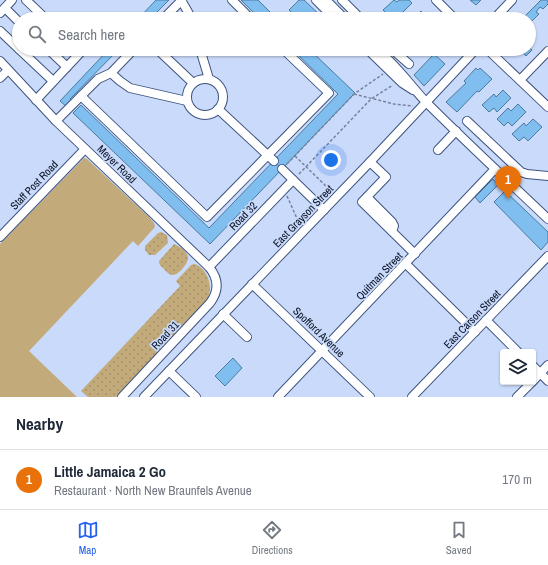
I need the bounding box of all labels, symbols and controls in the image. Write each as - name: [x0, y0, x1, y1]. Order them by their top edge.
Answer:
- search box: [12, 12, 536, 56]
- icon: search: [26, 23, 48, 45]
- text: Search here: [58, 24, 125, 45]
- street label: Meyer Road: [94, 142, 140, 186]
- your location: [321, 150, 341, 170]
- street label: Staff Post Road: [7, 157, 61, 213]
- pin: 1: [495, 166, 521, 199]
- street label: East Grayson Street: [270, 182, 337, 250]
- street label: Road 32: [226, 199, 260, 233]
- street label: Quitman Street: [353, 249, 406, 303]
- street label: East Carson Street: [440, 286, 504, 351]
- street label: Spofford Avenue: [290, 304, 348, 360]
- street label: Road 31: [148, 318, 182, 352]
- map controls: [500, 349, 536, 385]
- button: layers: [500, 349, 536, 385]
- text: Nearby: [16, 412, 63, 435]
- text: Little Jamaica 2 Go: [54, 461, 166, 482]
- text: 1: [26, 471, 32, 488]
- text: 170 m: [502, 471, 532, 488]
- text: Restaurant · North New Braunfels Avenue: [54, 482, 252, 499]
- tab: Map: [77, 519, 99, 557]
- tab: Directions: [252, 519, 293, 557]
- tab: Saved: [446, 519, 471, 557]

